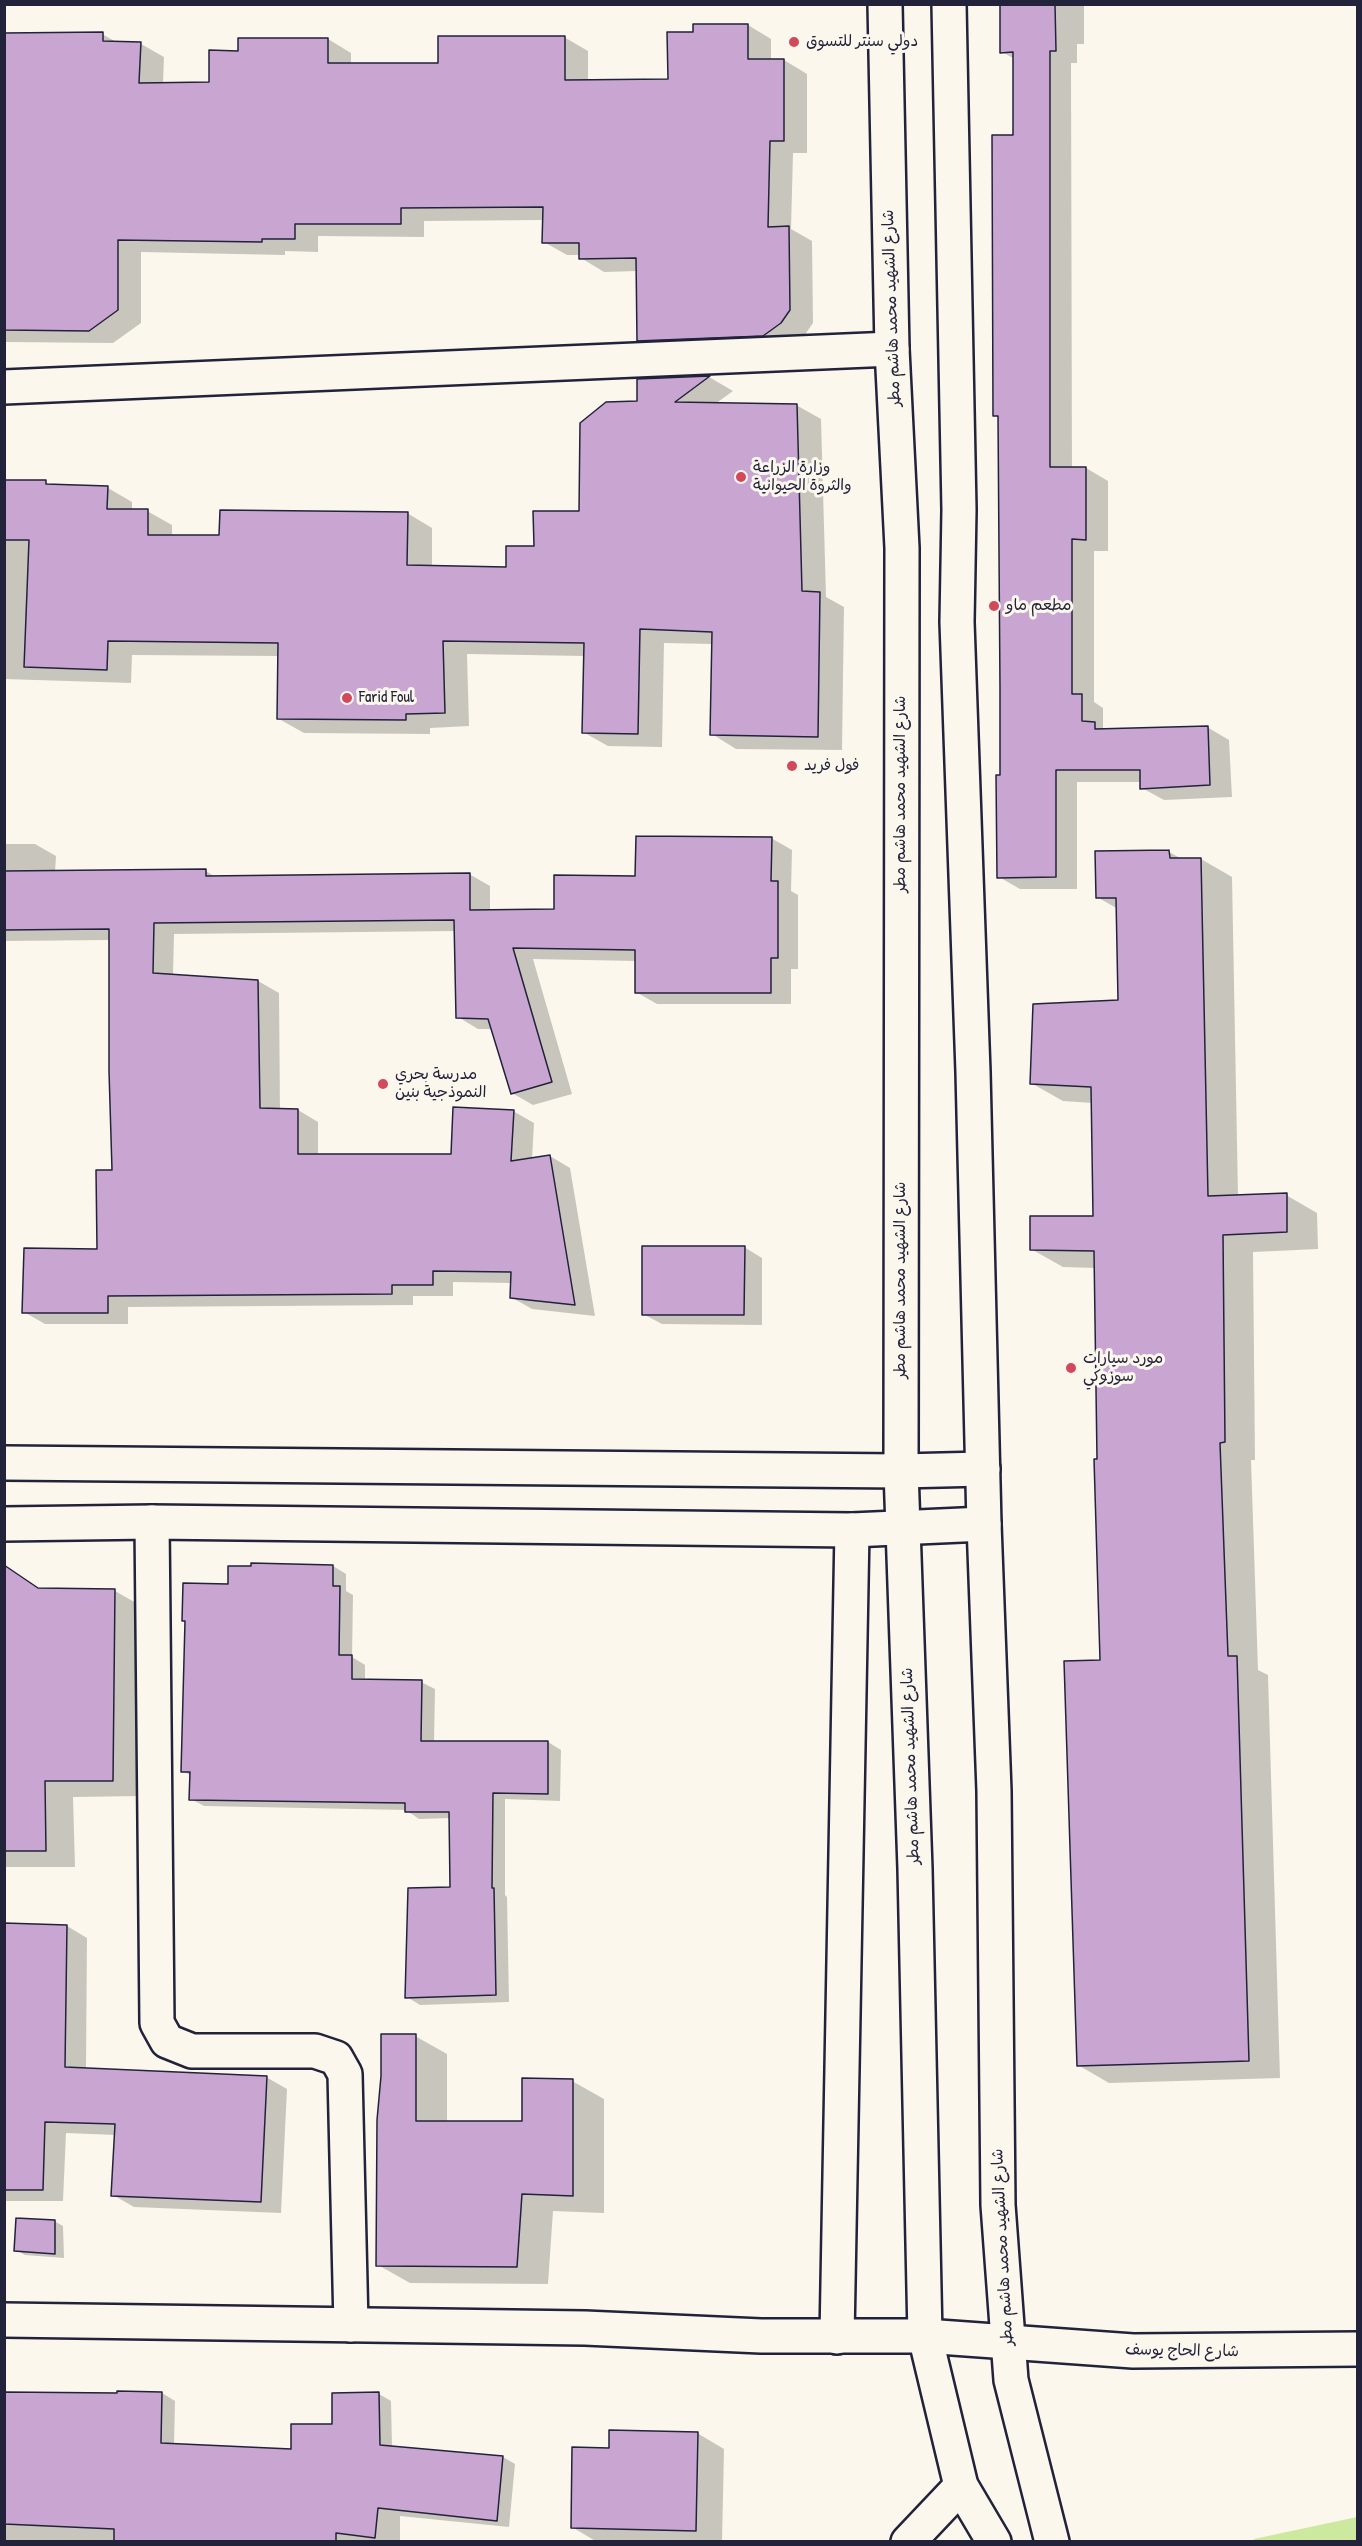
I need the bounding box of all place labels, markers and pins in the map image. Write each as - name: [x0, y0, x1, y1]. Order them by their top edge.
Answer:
- place label: دولي سنتر للتسوق: [806, 32, 918, 52]
- marker: دولي سنتر للتسوق: [787, 35, 801, 49]
- place label: وزارة الزراعة والثروة الحيوانية: [753, 458, 852, 496]
- marker: وزارة الزراعة والثروة الحيوانية: [734, 470, 748, 484]
- place label: مطعم ماو: [1006, 596, 1071, 616]
- marker: مطعم ماو: [987, 599, 1001, 613]
- place label: Farid Foul: [359, 688, 414, 708]
- marker: Farid Foul: [340, 691, 354, 705]
- place label: فول فريد: [804, 756, 859, 776]
- marker: فول فريد: [785, 759, 799, 773]
- place label: مدرسة بحري النموذجية بنين: [395, 1065, 486, 1103]
- marker: مدرسة بحري النموذجية بنين: [376, 1077, 390, 1091]
- place label: مورد سيارات سوزوكي: [1083, 1349, 1163, 1387]
- marker: مورد سيارات سوزوكي: [1064, 1361, 1078, 1375]

